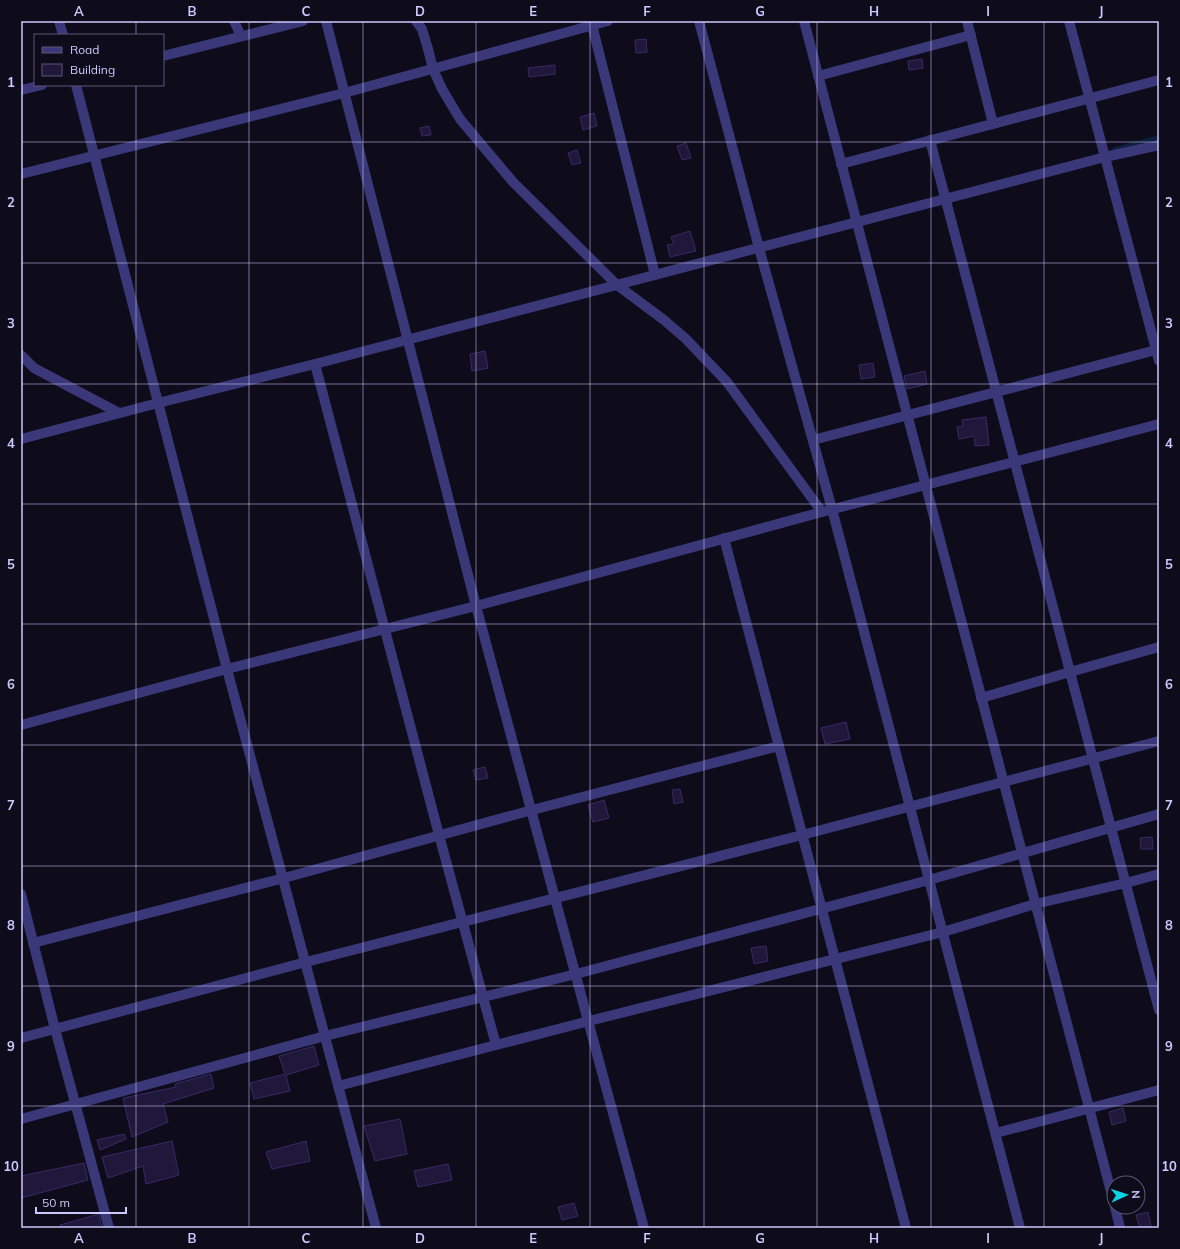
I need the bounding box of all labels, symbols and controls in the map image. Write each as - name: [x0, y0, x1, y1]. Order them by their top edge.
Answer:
- text: A: [74, 3, 84, 19]
- text: B: [188, 3, 197, 19]
- text: C: [302, 3, 311, 19]
- text: D: [415, 3, 425, 19]
- text: E: [529, 3, 537, 19]
- text: F: [643, 3, 651, 19]
- text: G: [755, 3, 765, 19]
- text: H: [869, 3, 879, 19]
- text: I: [986, 3, 990, 19]
- text: J: [1099, 3, 1103, 19]
- legend: [34, 34, 164, 86]
- text: Road: [70, 42, 99, 57]
- text: Building: [70, 62, 115, 77]
- text: 1: [7, 74, 15, 90]
- text: 1: [1165, 74, 1173, 90]
- text: 2: [7, 194, 15, 210]
- text: 2: [1165, 194, 1173, 210]
- text: 3: [7, 315, 15, 331]
- text: 3: [1165, 315, 1173, 331]
- text: 4: [7, 435, 15, 451]
- text: 4: [1165, 435, 1173, 451]
- text: 5: [7, 556, 15, 572]
- text: 5: [1165, 556, 1173, 572]
- text: 6: [7, 676, 15, 692]
- text: 6: [1165, 676, 1173, 692]
- text: 7: [7, 797, 15, 813]
- text: 7: [1165, 797, 1173, 813]
- text: 8: [7, 917, 15, 933]
- text: 8: [1165, 917, 1173, 933]
- text: 9: [7, 1038, 15, 1054]
- text: 9: [1165, 1038, 1173, 1054]
- text: 10: [3, 1158, 19, 1174]
- text: 10: [1161, 1158, 1177, 1174]
- north arrow: [1106, 1175, 1146, 1215]
- scale bar: [36, 1189, 126, 1215]
- text: N: [1129, 1190, 1143, 1199]
- text: 50 m: [42, 1195, 70, 1210]
- text: A: [74, 1230, 84, 1246]
- text: B: [188, 1230, 197, 1246]
- text: C: [302, 1230, 311, 1246]
- text: D: [415, 1230, 425, 1246]
- text: E: [529, 1230, 537, 1246]
- text: F: [643, 1230, 651, 1246]
- text: G: [755, 1230, 765, 1246]
- text: H: [869, 1230, 879, 1246]
- text: I: [986, 1230, 990, 1246]
- text: J: [1099, 1230, 1103, 1246]

